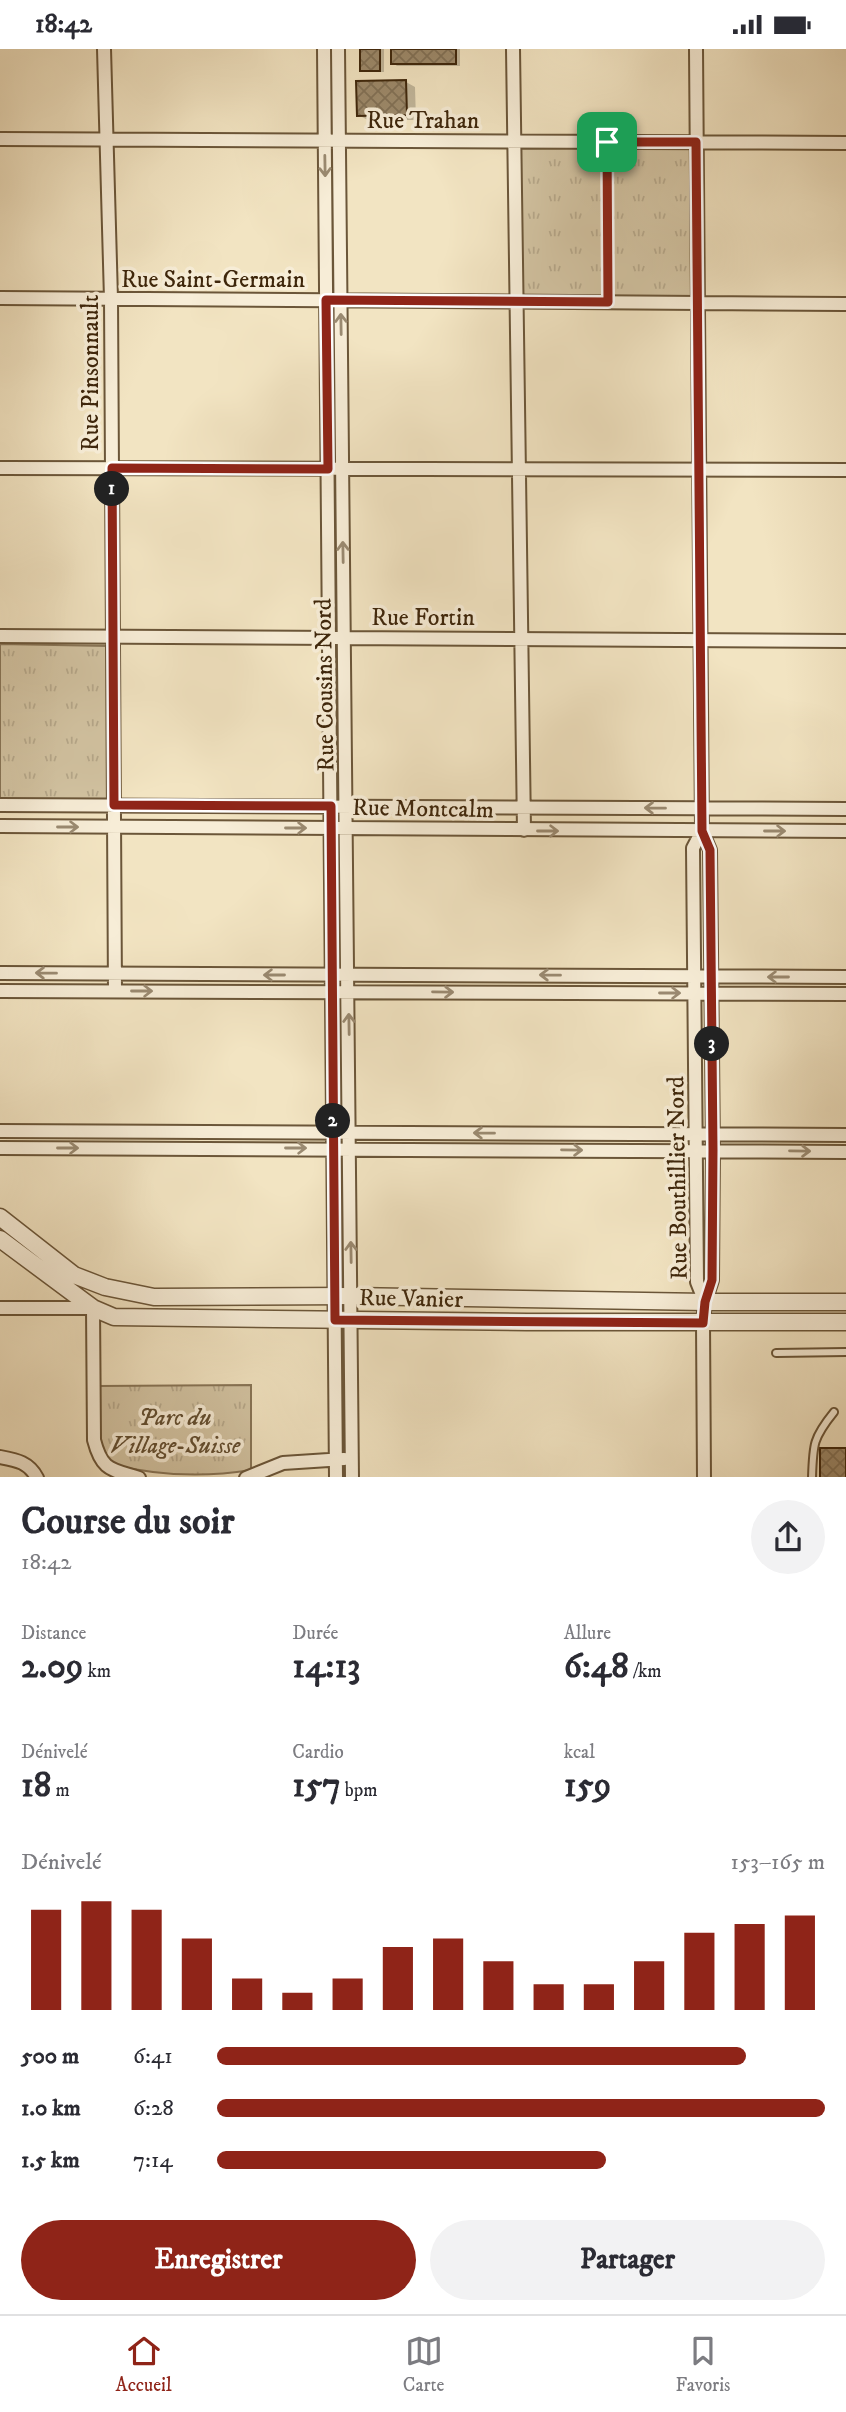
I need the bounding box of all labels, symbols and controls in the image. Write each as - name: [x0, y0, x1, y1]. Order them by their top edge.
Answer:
- text: 18:42: [35, 8, 92, 41]
- street label: Rue Trahan: [367, 106, 480, 136]
- pin: [577, 112, 637, 172]
- icon: arrive: [588, 123, 626, 161]
- one-way arrow: [318, 154, 332, 177]
- street label: Rue Saint-Germain: [121, 265, 305, 295]
- street label: Rue Pinsonnault: [76, 294, 106, 451]
- one-way arrow: [334, 313, 347, 336]
- pin: 1: [94, 471, 130, 507]
- text: 1: [108, 477, 115, 500]
- one-way arrow: [336, 541, 350, 564]
- street label: Rue Cousins Nord: [308, 598, 342, 772]
- street label: Rue Fortin: [371, 603, 475, 633]
- street label: Rue Montcalm: [352, 793, 494, 825]
- one-way arrow: [644, 802, 667, 815]
- one-way arrow: [56, 820, 79, 834]
- one-way arrow: [284, 821, 307, 835]
- one-way arrow: [536, 824, 559, 838]
- one-way arrow: [763, 824, 786, 838]
- one-way arrow: [35, 967, 58, 980]
- one-way arrow: [263, 968, 286, 982]
- one-way arrow: [539, 968, 562, 982]
- one-way arrow: [767, 970, 790, 984]
- one-way arrow: [130, 984, 153, 998]
- one-way arrow: [431, 985, 454, 999]
- one-way arrow: [658, 986, 681, 1000]
- one-way arrow: [342, 1013, 356, 1036]
- pin: 3: [694, 1027, 730, 1061]
- text: 3: [708, 1032, 715, 1055]
- street label: Rue Bouthillier Nord: [661, 1076, 695, 1280]
- pin: 2: [316, 1103, 350, 1139]
- text: 2: [328, 1109, 337, 1132]
- one-way arrow: [473, 1127, 496, 1140]
- one-way arrow: [56, 1141, 79, 1155]
- one-way arrow: [284, 1141, 307, 1155]
- one-way arrow: [560, 1143, 583, 1157]
- one-way arrow: [788, 1144, 811, 1158]
- one-way arrow: [345, 1240, 358, 1263]
- street label: Rue Vanier: [359, 1283, 463, 1315]
- park label: Parc du Village-Suisse: [110, 1403, 241, 1461]
- text: Course du soir: [21, 1498, 234, 1546]
- button: share: [751, 1500, 825, 1574]
- text: 18:42: [21, 1548, 72, 1577]
- text: Distance: [21, 1622, 86, 1645]
- text: Durée: [292, 1622, 338, 1645]
- text: Allure: [564, 1622, 611, 1645]
- text: 2.09: [21, 1645, 83, 1689]
- text: 14:13: [292, 1645, 360, 1689]
- text: 6:48: [564, 1645, 629, 1689]
- text: km: [83, 1660, 111, 1683]
- text: /km: [629, 1660, 662, 1683]
- text: Dénivelé: [21, 1741, 88, 1764]
- text: Cardio: [292, 1741, 344, 1764]
- text: kcal: [564, 1741, 595, 1764]
- text: 18: [21, 1764, 51, 1808]
- text: 157: [292, 1764, 341, 1808]
- text: 159: [564, 1764, 611, 1808]
- text: m: [51, 1779, 70, 1802]
- text: bpm: [341, 1779, 378, 1802]
- text: Dénivelé: [21, 1848, 102, 1877]
- text: 153–165 m: [731, 1848, 825, 1877]
- text: 500 m: [21, 2042, 79, 2071]
- text: 6:41: [133, 2042, 173, 2071]
- text: 1.0 km: [21, 2094, 81, 2123]
- text: 6:28: [133, 2094, 174, 2123]
- text: 1.5 km: [21, 2146, 80, 2175]
- text: 7:14: [133, 2146, 173, 2175]
- button: Enregistrer: [21, 2220, 416, 2300]
- button: Partager: [430, 2220, 825, 2300]
- tab: Accueil: [116, 2332, 172, 2397]
- tab: Carte: [403, 2332, 444, 2397]
- tab: Favoris: [676, 2332, 730, 2397]

